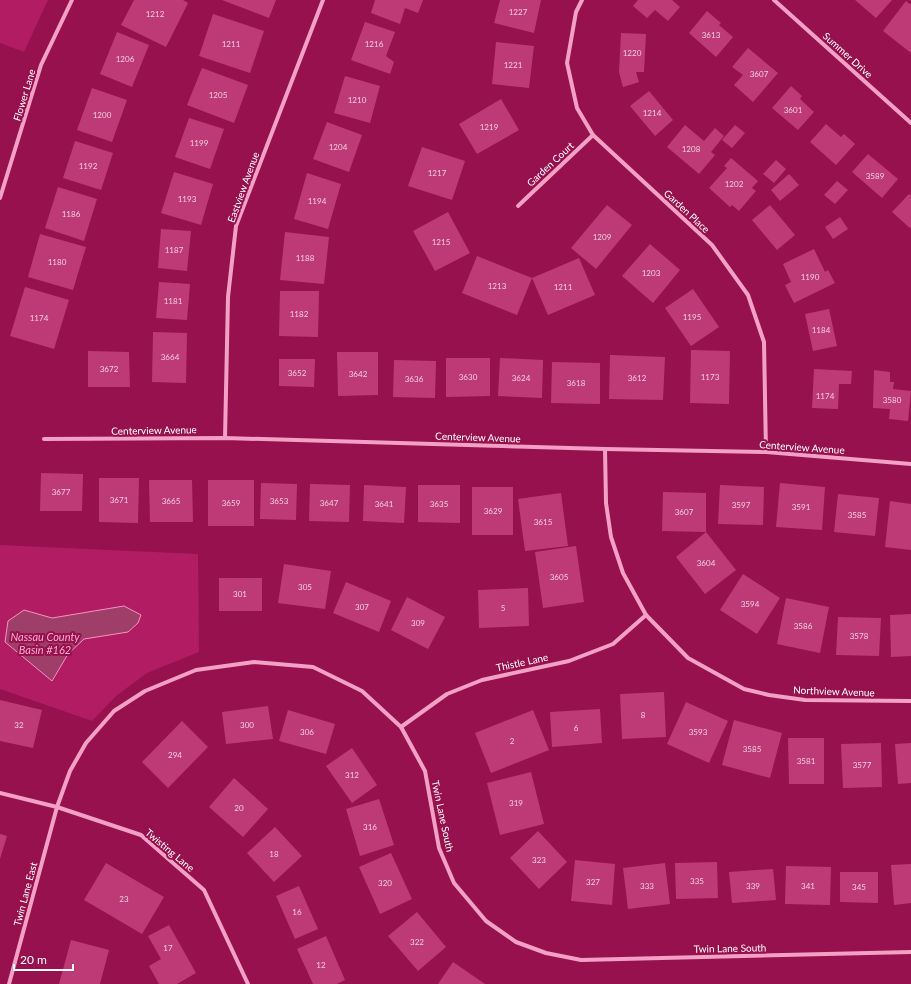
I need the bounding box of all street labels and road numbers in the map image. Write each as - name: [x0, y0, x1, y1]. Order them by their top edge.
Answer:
- street label: Summer Drive: [821, 30, 875, 80]
- street label: Flower Lane: [10, 68, 38, 122]
- street label: Garden Court: [524, 139, 576, 189]
- street label: Eastview Avenue: [225, 150, 261, 224]
- street label: Garden Place: [662, 187, 712, 235]
- street label: Centerview Avenue: [111, 423, 197, 437]
- street label: Centerview Avenue: [435, 430, 521, 444]
- street label: Centerview Avenue: [759, 438, 845, 456]
- street label: Thistle Lane: [495, 651, 549, 673]
- street label: Northview Avenue: [793, 684, 875, 698]
- street label: Twin Lane South: [430, 779, 456, 853]
- street label: Twisting Lane: [143, 826, 197, 874]
- street label: Twin Lane East: [11, 860, 39, 927]
- street label: Twin Lane South: [694, 941, 766, 955]

